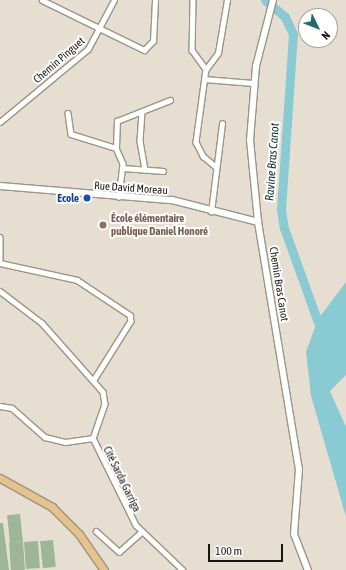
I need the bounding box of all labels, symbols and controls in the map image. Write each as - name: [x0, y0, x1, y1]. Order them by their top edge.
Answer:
- north arrow: [298, 8, 338, 48]
- text: N: [319, 29, 333, 42]
- street label: Chemin Pinguet: [31, 34, 87, 86]
- water label: Ravine Bras Canot: [263, 122, 283, 202]
- street label: Rue David Moreau: [94, 179, 168, 197]
- place label: Ecole: [57, 191, 79, 205]
- marker: Ecole: [82, 193, 92, 203]
- place label: École élémentaire publique Daniel Honoré: [111, 212, 208, 238]
- marker: École élémentaire publique Daniel Honoré: [98, 220, 108, 230]
- street label: Chemin Bras Canot: [267, 246, 291, 322]
- street label: Cité Sarda Garriga: [100, 444, 144, 514]
- scale bar: [210, 536, 285, 562]
- text: 100 m: [215, 544, 242, 558]

